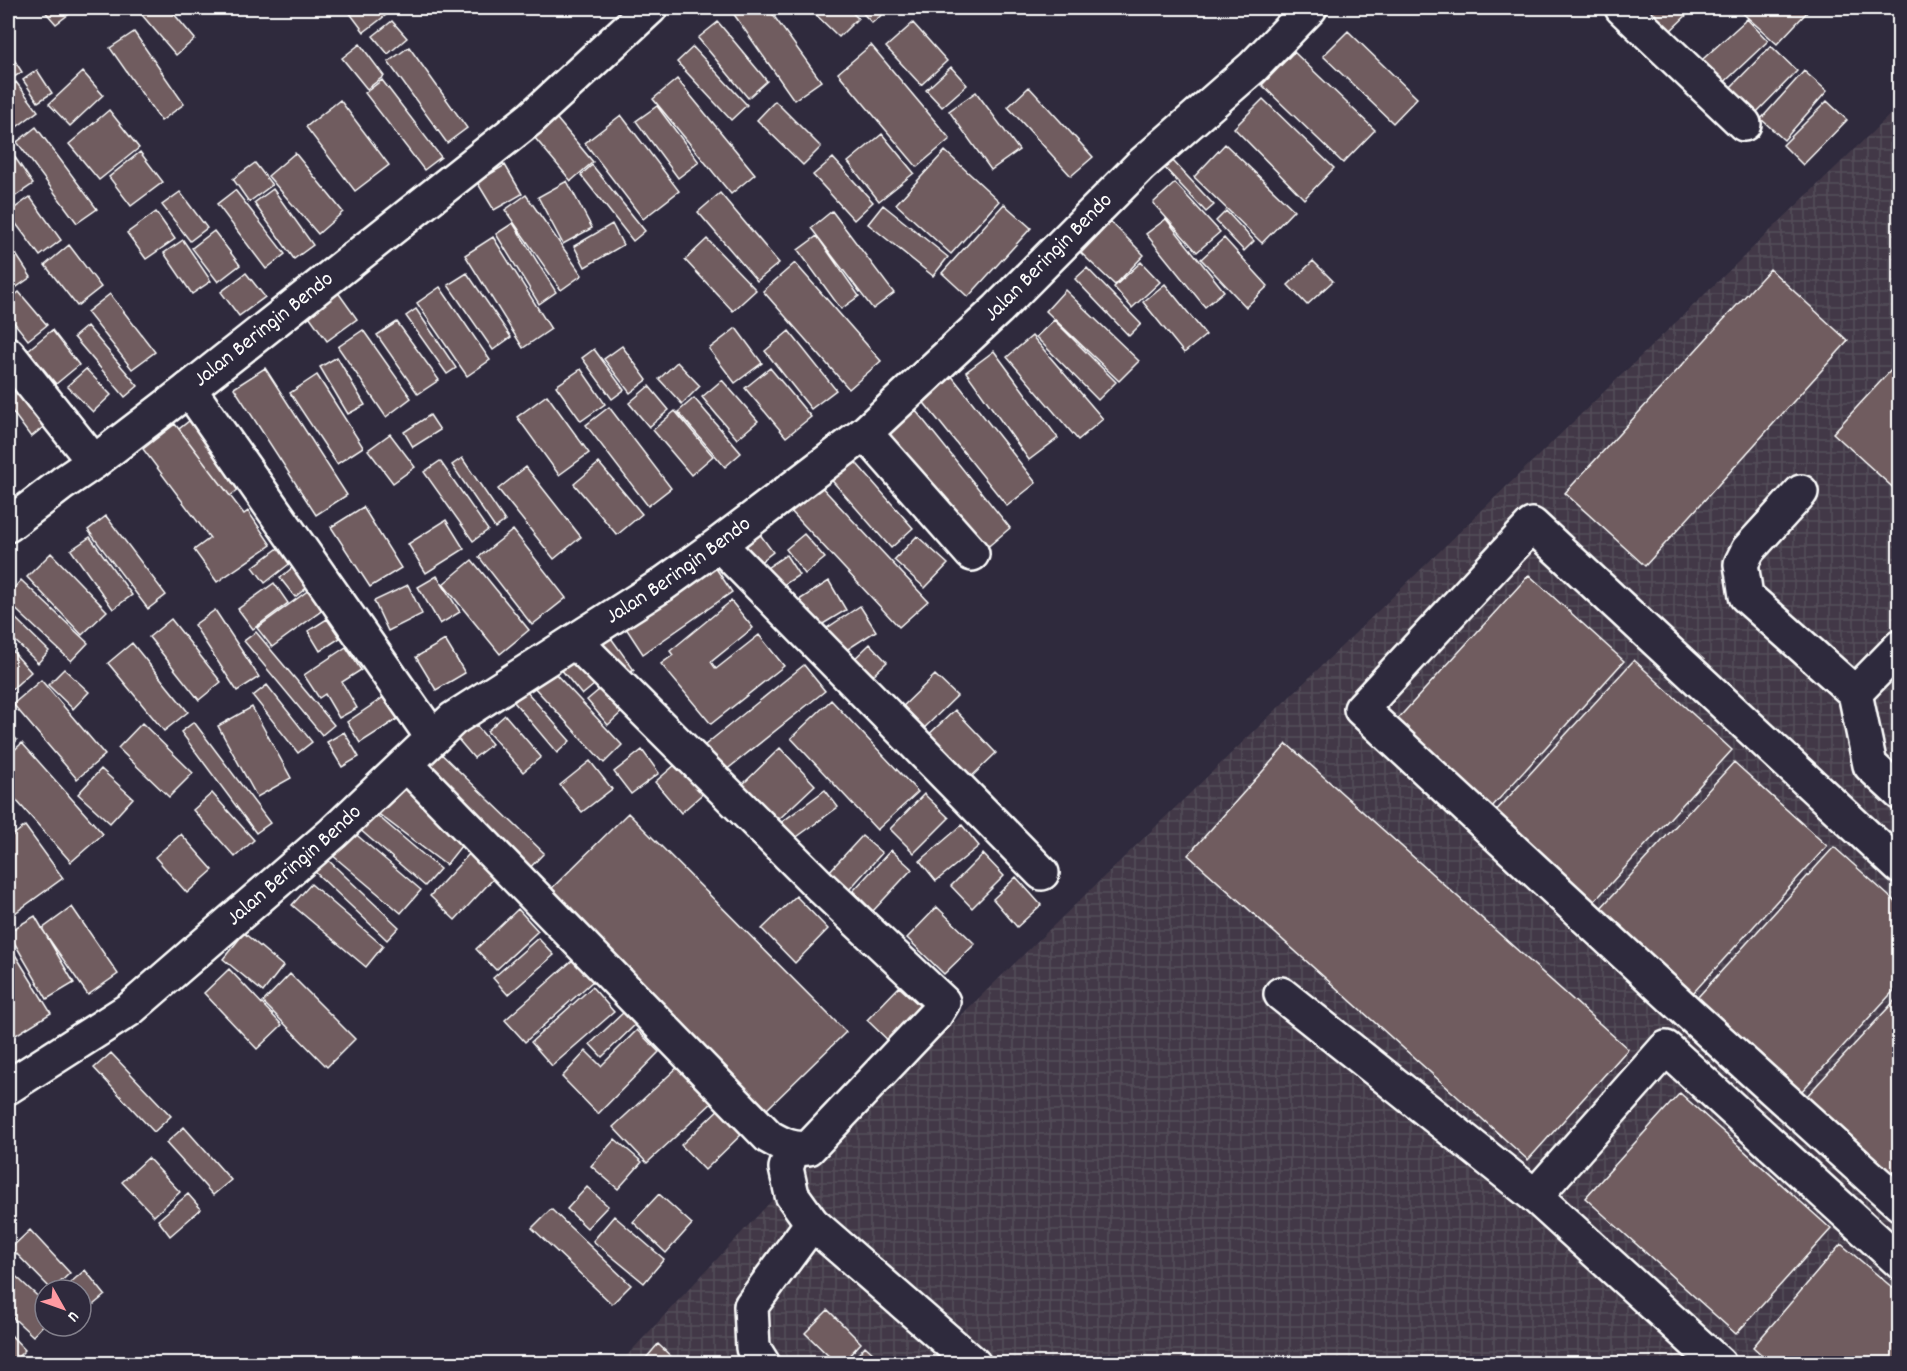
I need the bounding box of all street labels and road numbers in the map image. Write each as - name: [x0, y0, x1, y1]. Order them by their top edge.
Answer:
- street label: Jalan Beringin Bendo: [978, 186, 1120, 329]
- street label: Jalan Beringin Bendo: [187, 264, 341, 395]
- street label: Jalan Beringin Bendo: [600, 509, 758, 632]
- street label: Jalan Beringin Bendo: [220, 798, 369, 934]

